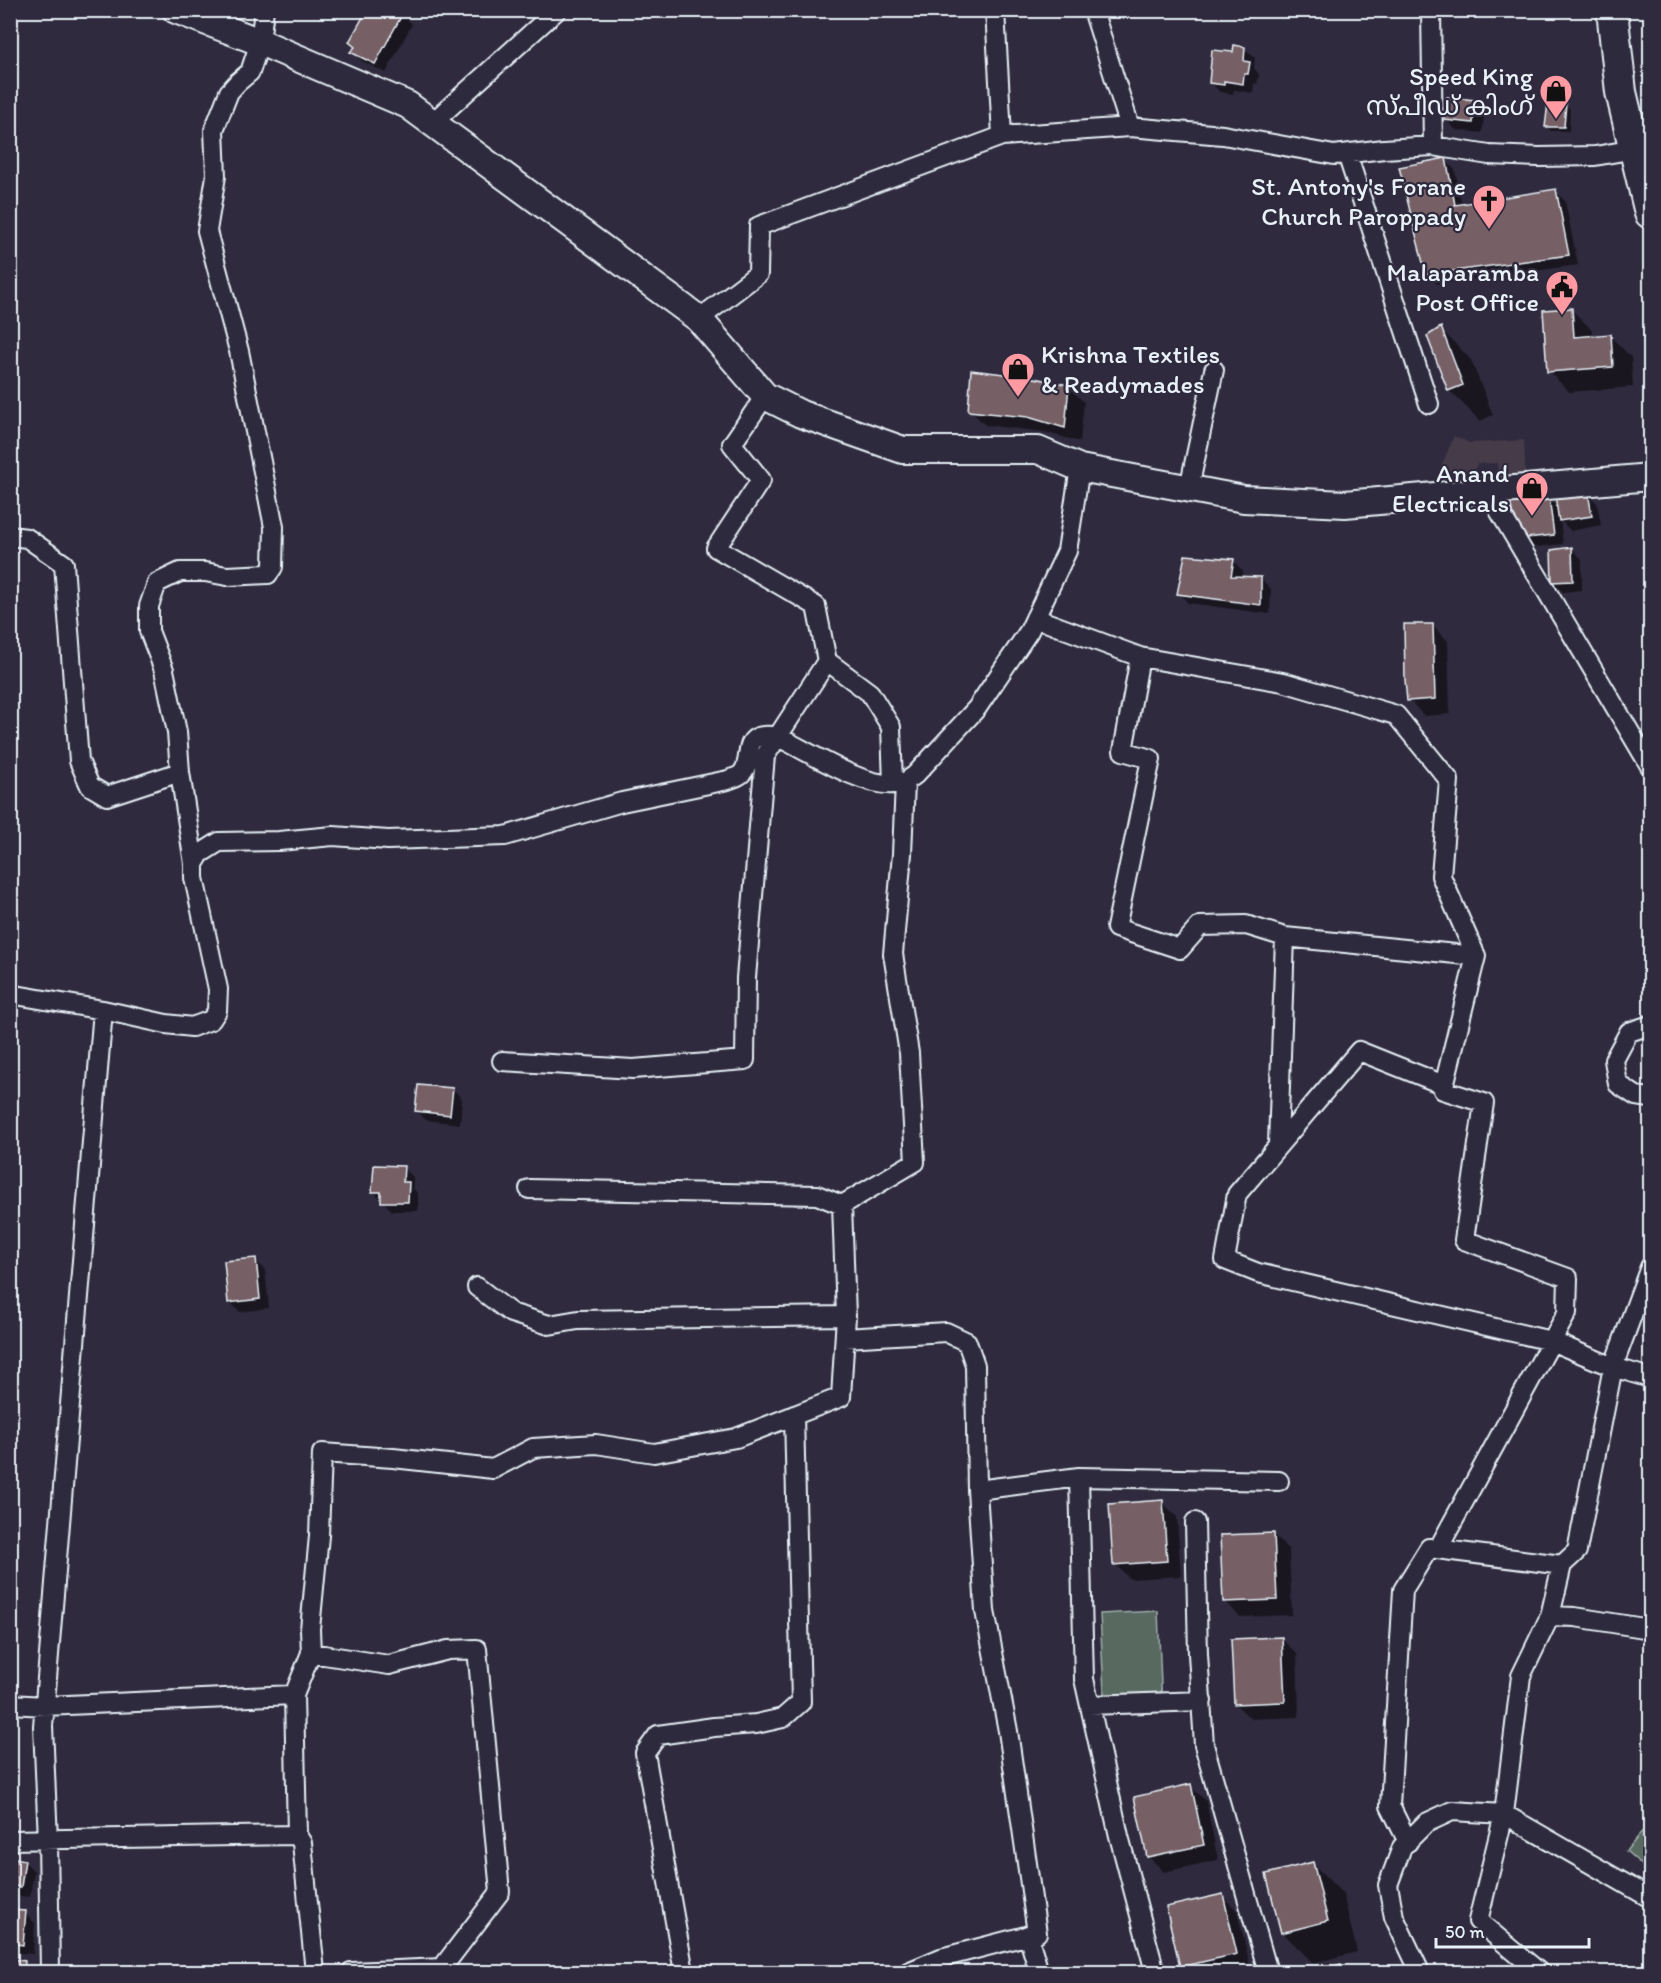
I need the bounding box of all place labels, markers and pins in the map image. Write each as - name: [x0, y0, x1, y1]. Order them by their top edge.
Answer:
- place label: Speed King സ്പീഡ് കിംഗ്: [1366, 60, 1535, 122]
- shop icon: Speed King സ്പീഡ് കിംഗ്: [1538, 73, 1574, 120]
- place label: St. Antony's Forane Church Paroppady: [1251, 170, 1466, 232]
- church icon: St. Antony's Forane Church Paroppady: [1471, 183, 1507, 230]
- place label: Malaparamba Post Office: [1387, 256, 1539, 318]
- public building icon: Malaparamba Post Office: [1544, 269, 1580, 316]
- place label: Krishna Textiles & Readymades: [1041, 338, 1220, 400]
- shop icon: Krishna Textiles & Readymades: [1000, 351, 1036, 398]
- place label: Anand Electricals: [1392, 457, 1509, 519]
- shop icon: Anand Electricals: [1514, 470, 1550, 517]

